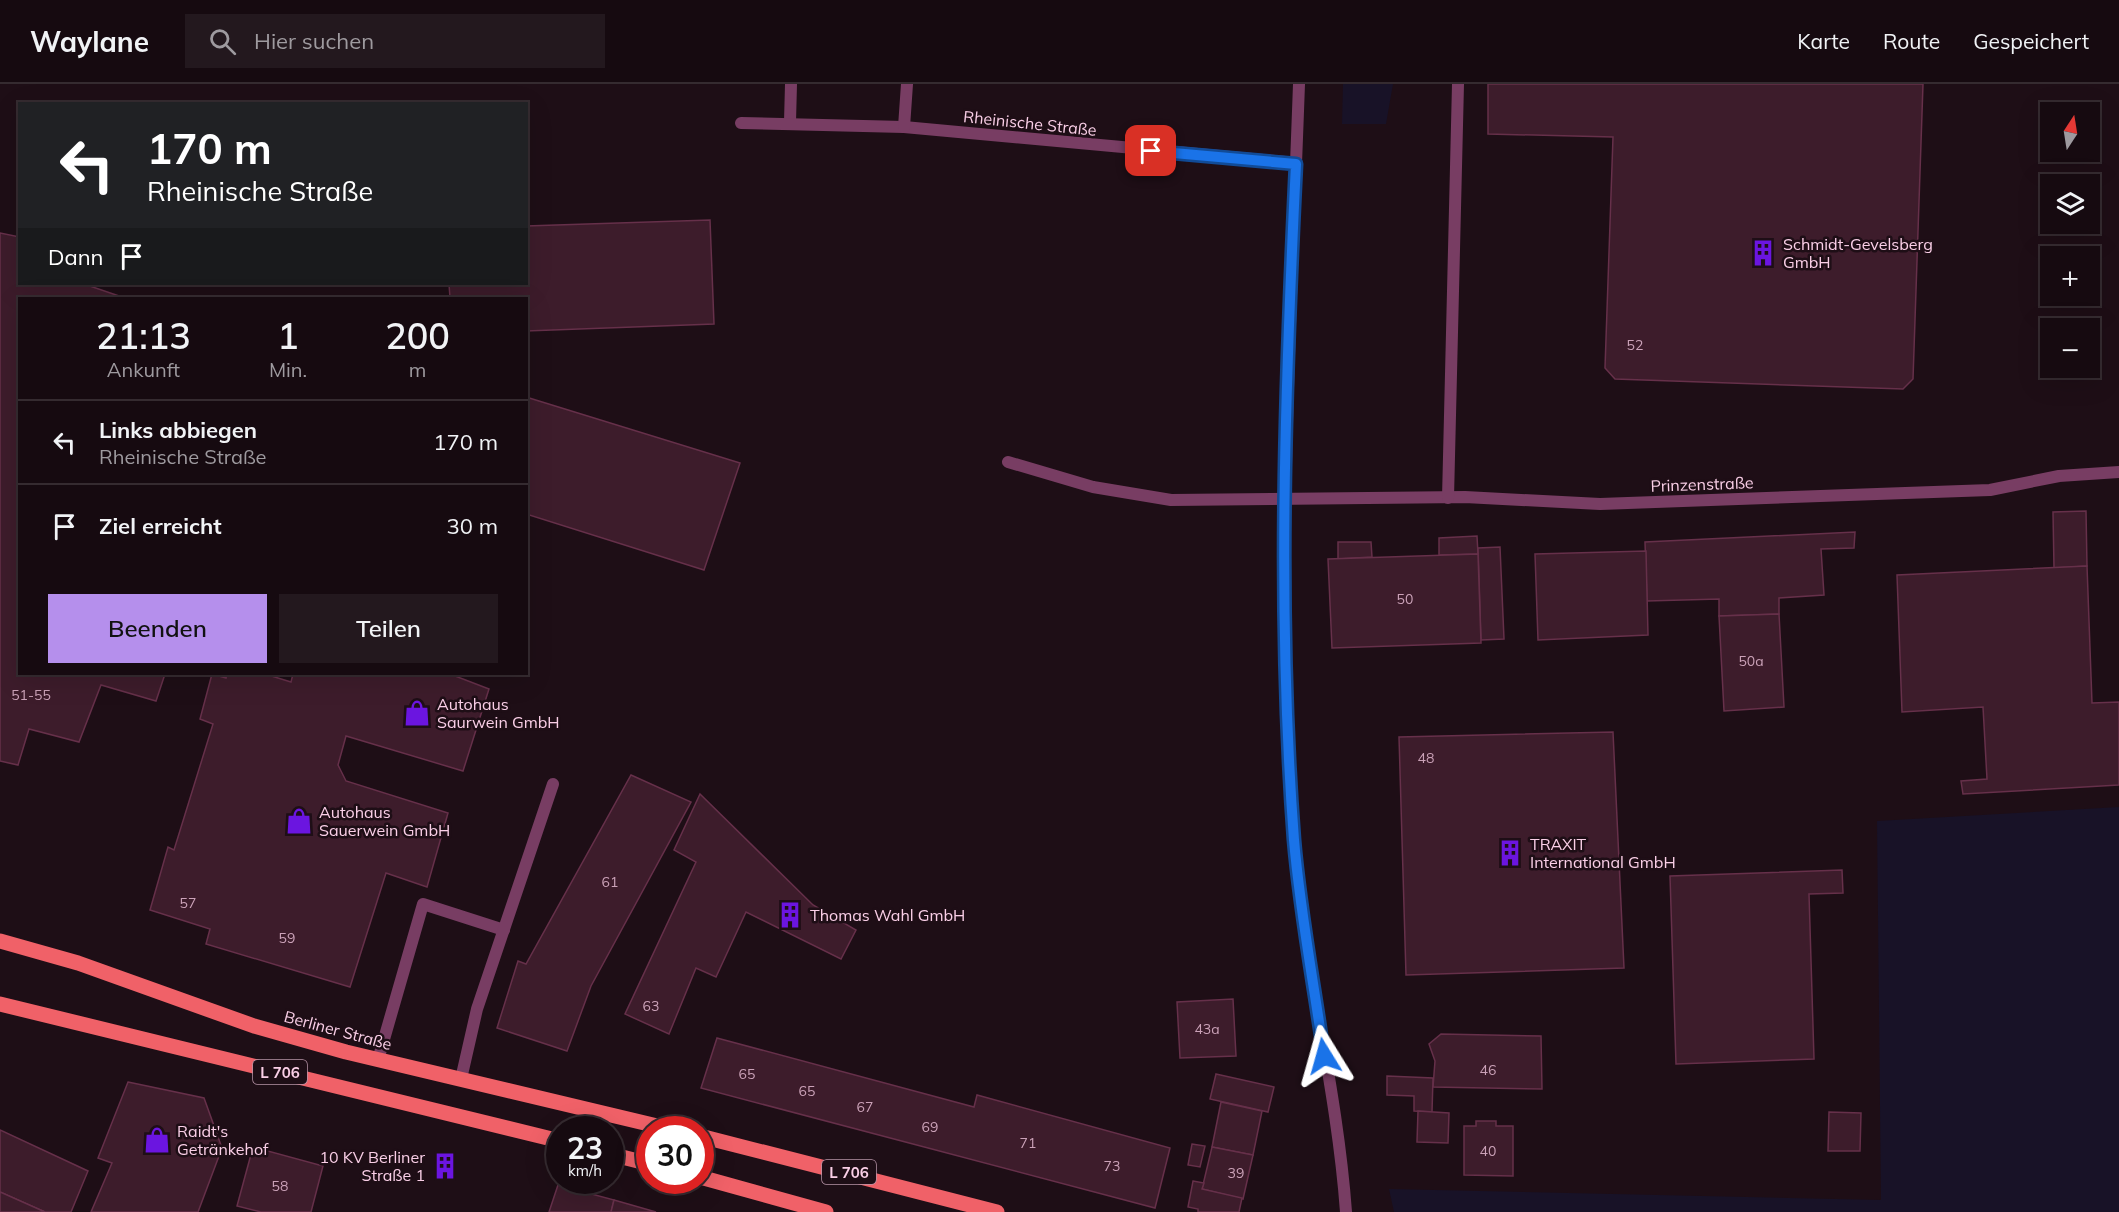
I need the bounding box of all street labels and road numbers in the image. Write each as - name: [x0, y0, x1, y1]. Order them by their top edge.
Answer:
- street label: Rheinische Straße: [962, 106, 1098, 140]
- street label: Prinzenstraße: [1650, 472, 1754, 496]
- street label: Berliner Straße: [282, 1006, 394, 1054]
- road number: L 706: [253, 1060, 307, 1084]
- road number: L 706: [822, 1160, 876, 1184]

